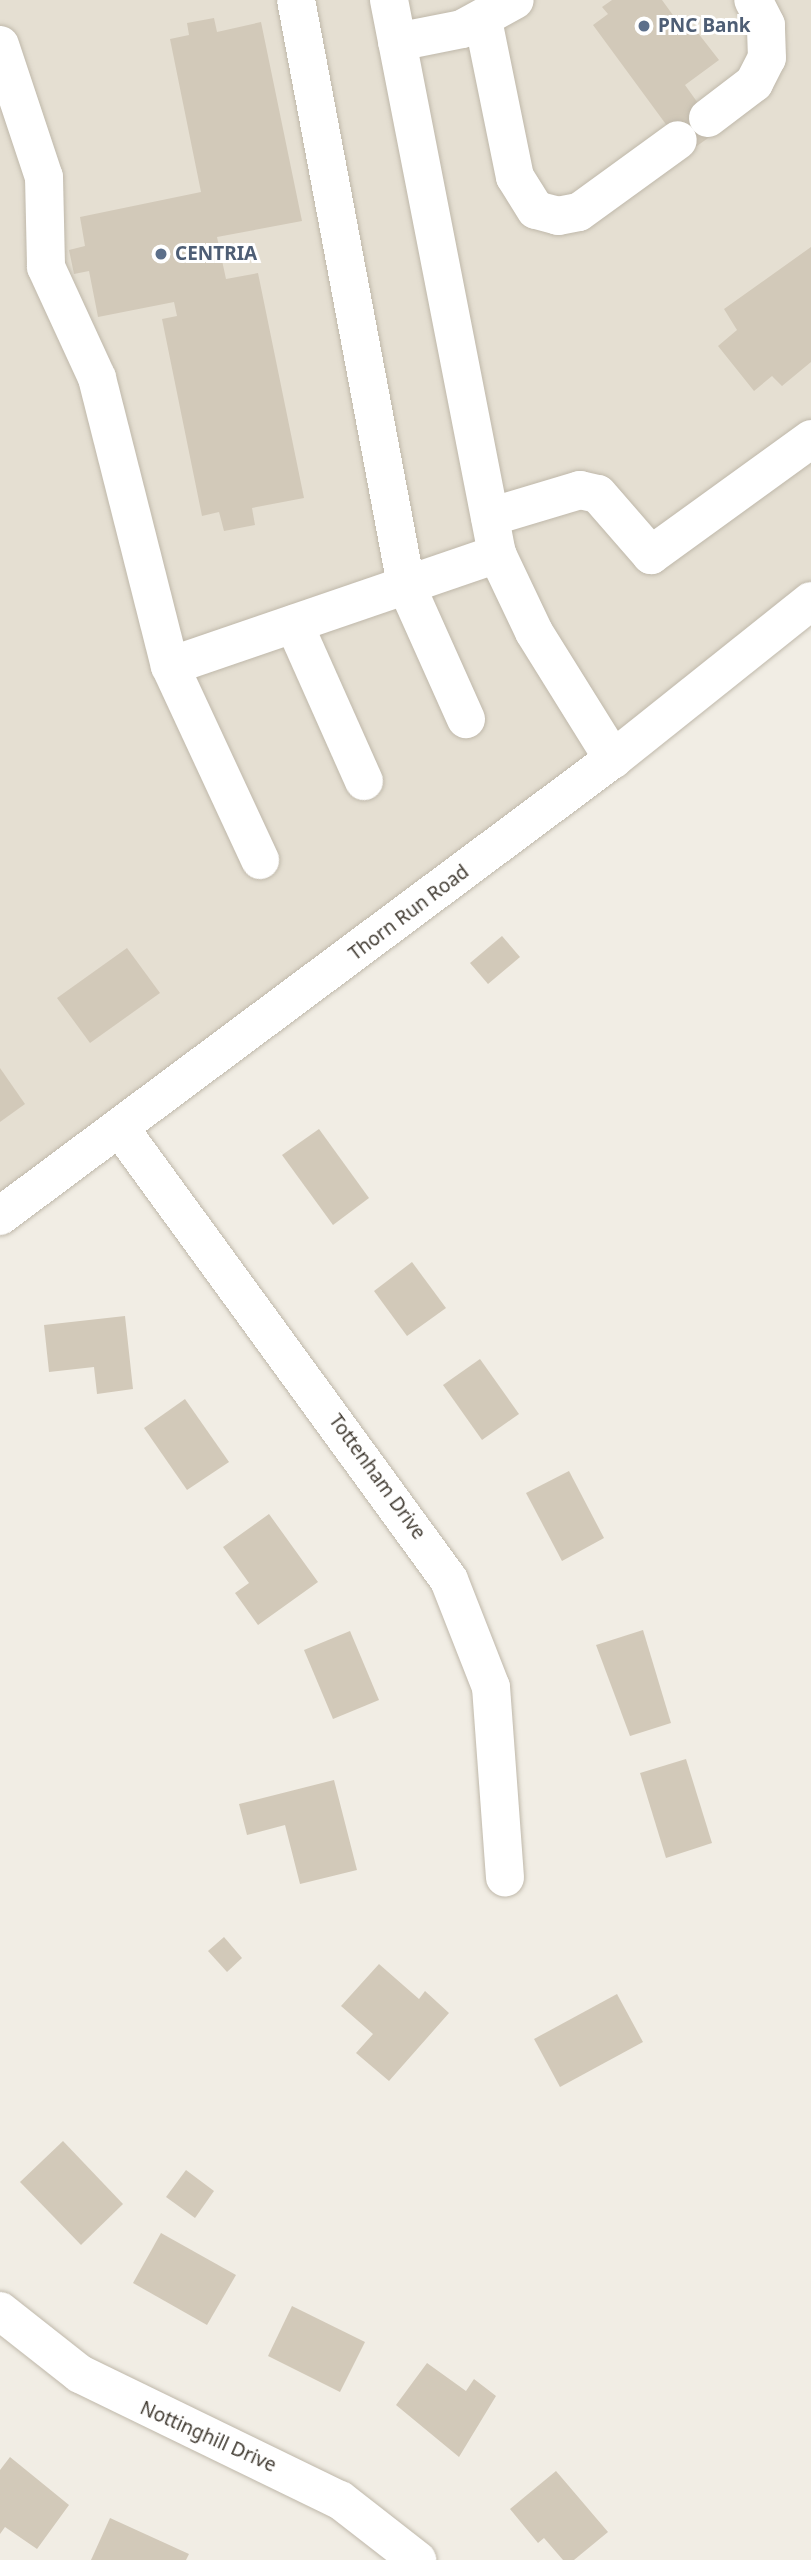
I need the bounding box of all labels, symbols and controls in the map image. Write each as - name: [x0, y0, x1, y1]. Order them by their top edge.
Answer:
- place label: PNC Bank: [658, 15, 751, 37]
- marker: PNC Bank: [636, 18, 652, 34]
- place label: CENTRIA: [175, 243, 257, 265]
- marker: CENTRIA: [153, 246, 169, 262]
- street label: Thorn Run Road: [345, 860, 473, 966]
- street label: Tottenham Drive: [324, 1410, 430, 1544]
- street label: Nottinghill Drive: [137, 2397, 279, 2477]

